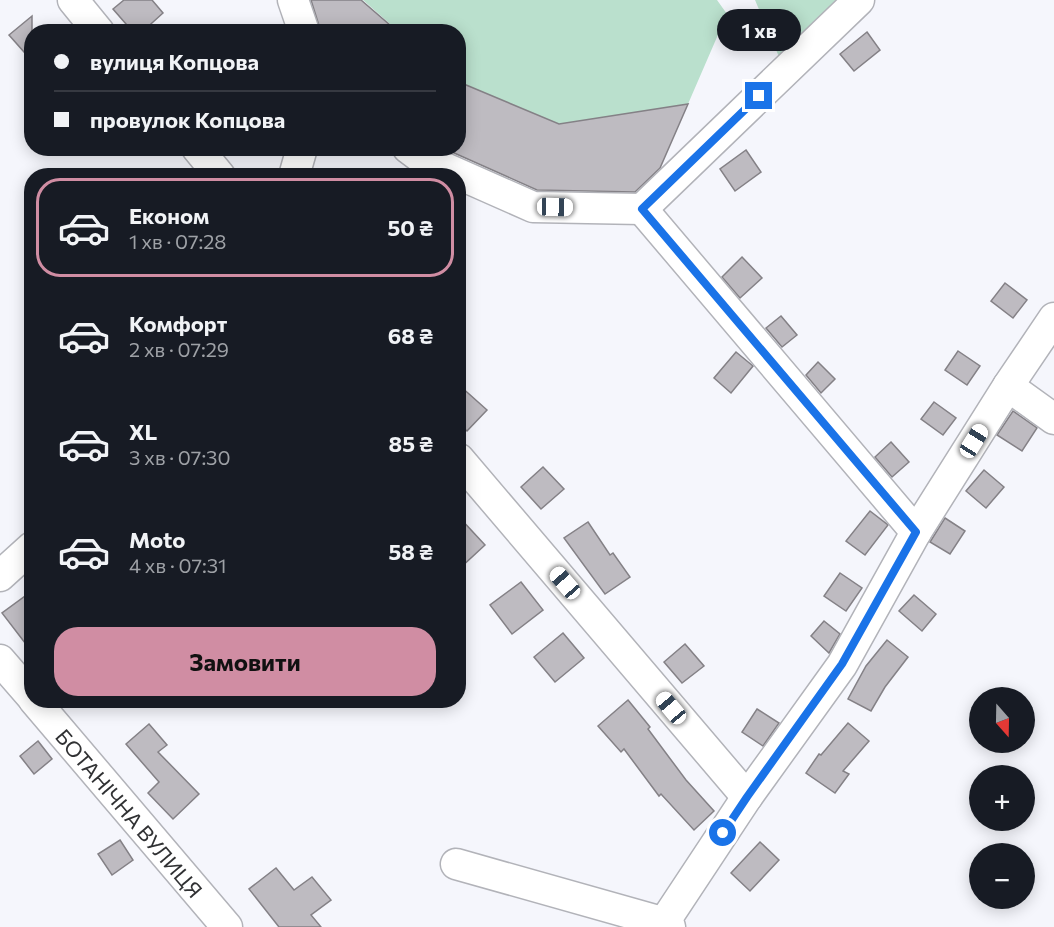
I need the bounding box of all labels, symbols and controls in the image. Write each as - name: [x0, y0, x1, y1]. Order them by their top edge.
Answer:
- callout: 1 хв: [717, 9, 801, 51]
- text: 1 хв: [741, 18, 777, 42]
- text: вулиця Копцова: [90, 48, 259, 75]
- route end: [745, 82, 772, 109]
- text: провулок Копцова: [90, 106, 285, 133]
- car: [537, 198, 573, 216]
- icon: car: [57, 201, 111, 255]
- text: Економ: [129, 202, 209, 229]
- text: 50 ₴: [388, 214, 433, 241]
- text: 1 хв · 07:28: [129, 229, 226, 253]
- icon: car: [57, 309, 111, 363]
- text: Комфорт: [129, 310, 227, 337]
- text: 68 ₴: [388, 322, 433, 349]
- text: 2 хв · 07:29: [129, 337, 229, 361]
- icon: car: [57, 417, 111, 471]
- text: XL: [129, 418, 157, 445]
- car: [957, 421, 991, 461]
- text: 85 ₴: [389, 430, 433, 457]
- text: 3 хв · 07:30: [129, 445, 231, 469]
- icon: car: [57, 525, 111, 579]
- text: Moto: [129, 526, 185, 553]
- text: 58 ₴: [389, 538, 433, 565]
- text: 4 хв · 07:31: [129, 553, 227, 577]
- car: [546, 564, 584, 602]
- button: Замовити: [54, 627, 436, 696]
- north arrow: [969, 687, 1035, 753]
- map controls: [969, 687, 1035, 909]
- car: [653, 688, 689, 728]
- street label: БОТАНІЧНА ВУЛИЦЯ: [51, 723, 208, 902]
- button: +: [969, 765, 1035, 831]
- route start: [709, 819, 736, 846]
- button: −: [969, 843, 1035, 909]

